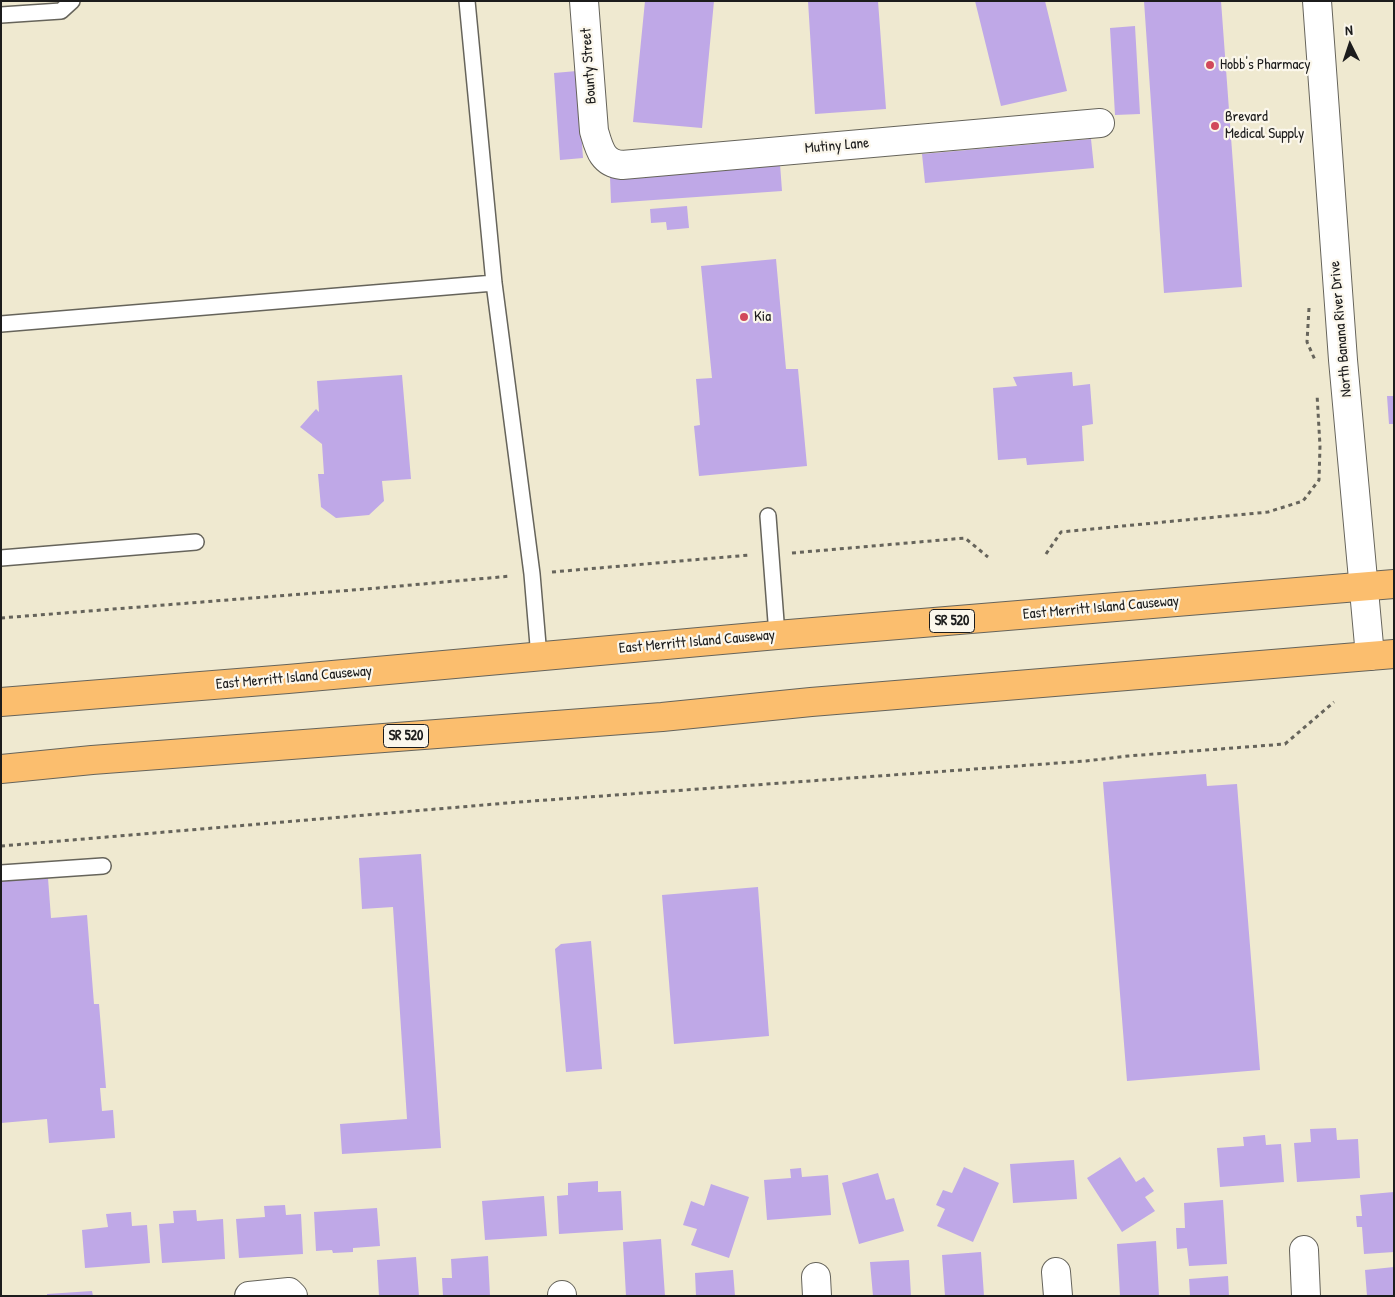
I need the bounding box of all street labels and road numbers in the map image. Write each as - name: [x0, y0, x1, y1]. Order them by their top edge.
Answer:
- street label: Bounty Street: [577, 27, 601, 105]
- street label: Mutiny Lane: [804, 134, 870, 158]
- street label: North Banana River Drive: [1326, 260, 1356, 398]
- street label: East Merritt Island Causeway: [1022, 592, 1180, 624]
- road number: SR 520: [930, 610, 974, 632]
- street label: East Merritt Island Causeway: [618, 626, 776, 658]
- street label: East Merritt Island Causeway: [215, 662, 373, 694]
- road number: SR 520: [384, 724, 428, 748]

